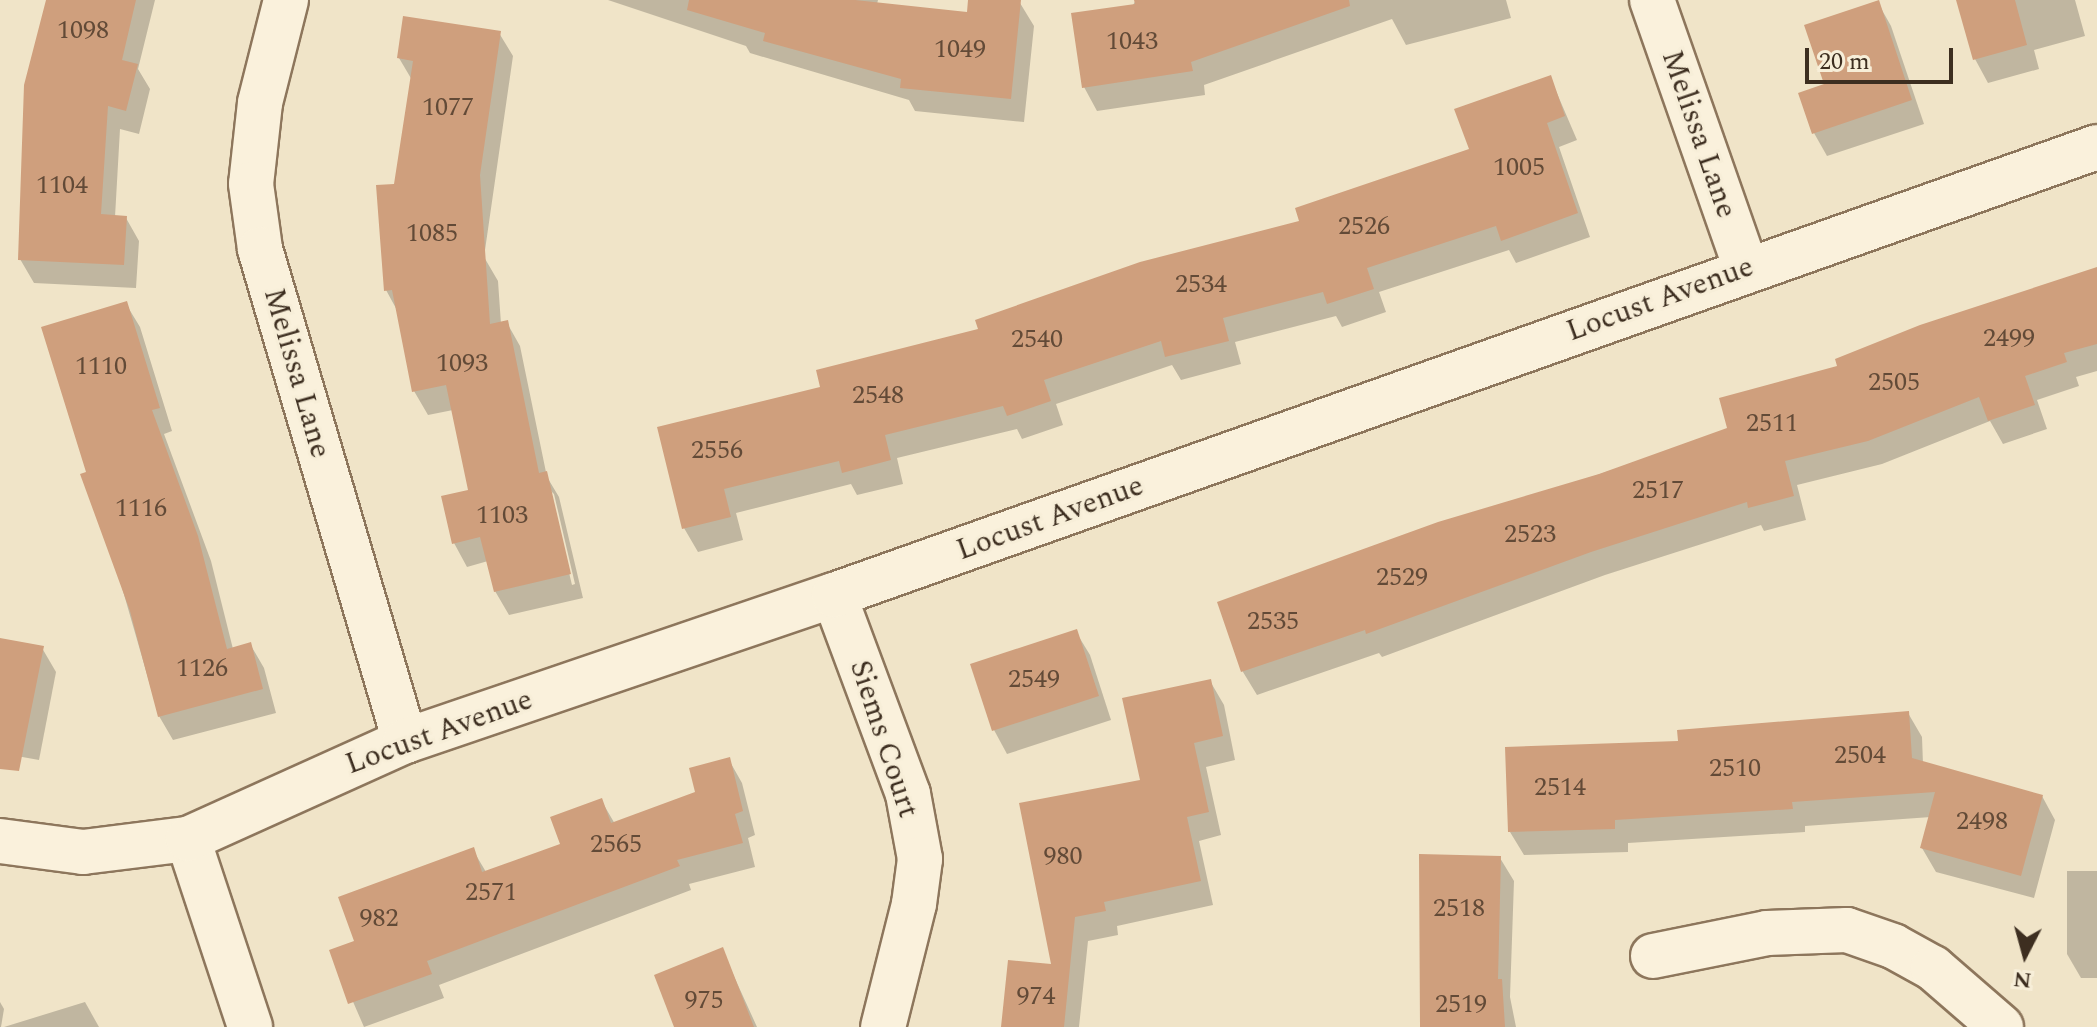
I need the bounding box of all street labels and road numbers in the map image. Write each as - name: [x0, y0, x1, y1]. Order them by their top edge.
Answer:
- street label: Melissa Lane: [1654, 45, 1744, 223]
- street label: Locust Avenue: [1562, 249, 1758, 349]
- street label: Melissa Lane: [256, 284, 338, 462]
- street label: Locust Avenue: [952, 468, 1148, 568]
- street label: Siems Court: [842, 656, 926, 822]
- street label: Locust Avenue: [341, 682, 537, 782]

